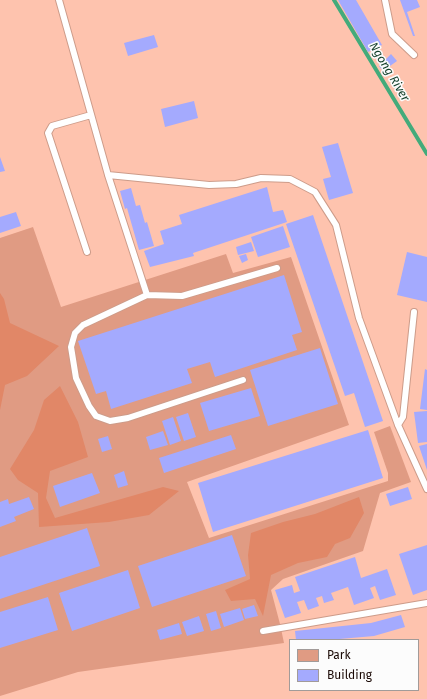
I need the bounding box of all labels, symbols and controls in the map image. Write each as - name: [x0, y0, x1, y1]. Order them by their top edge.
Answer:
- water label: Ngong River: [366, 40, 412, 104]
- legend: [289, 639, 419, 691]
- text: Park: [327, 648, 351, 662]
- text: Building: [327, 668, 372, 682]

